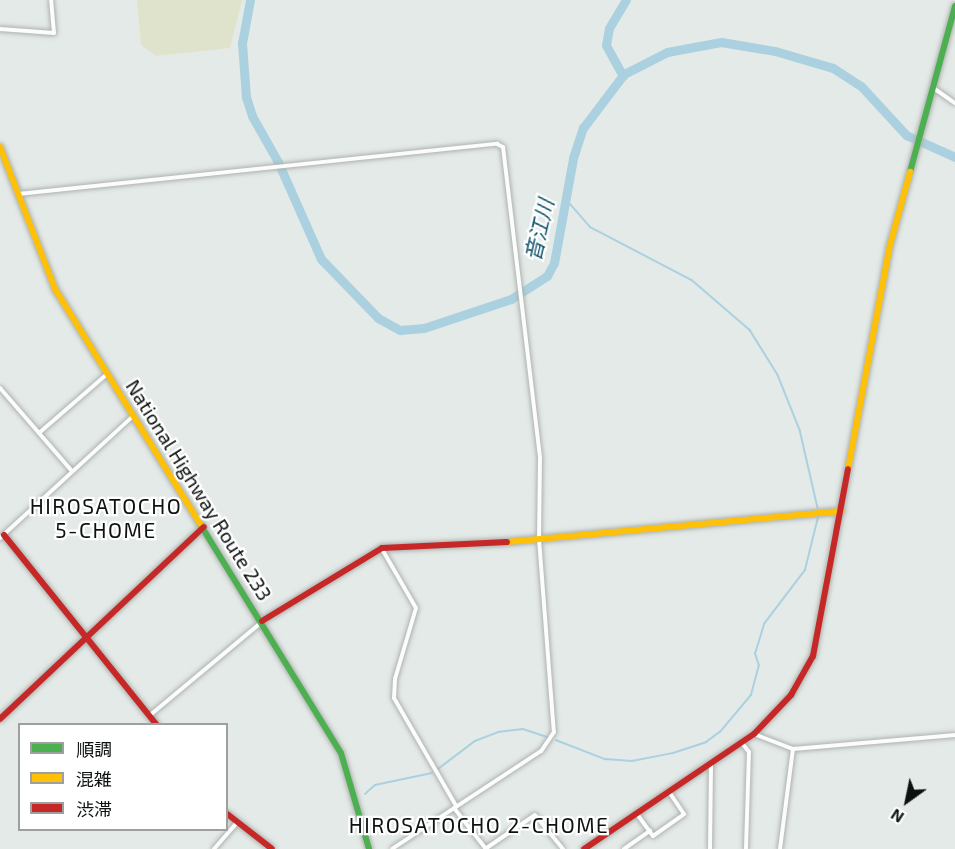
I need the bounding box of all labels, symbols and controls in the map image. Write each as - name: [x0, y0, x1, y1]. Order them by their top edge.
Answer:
- water label: 音江川: [520, 196, 558, 264]
- street label: National Highway Route 233: [121, 375, 277, 605]
- district label: HIROSATOCHO 5-CHOME: [30, 493, 182, 543]
- legend: [18, 723, 228, 831]
- text: 順調: [76, 738, 112, 760]
- text: 混雑: [76, 768, 112, 790]
- north arrow: [877, 771, 937, 831]
- text: 渋滞: [76, 798, 112, 820]
- text: N: [887, 805, 907, 828]
- district label: HIROSATOCHO 2-CHOME: [349, 812, 609, 838]

